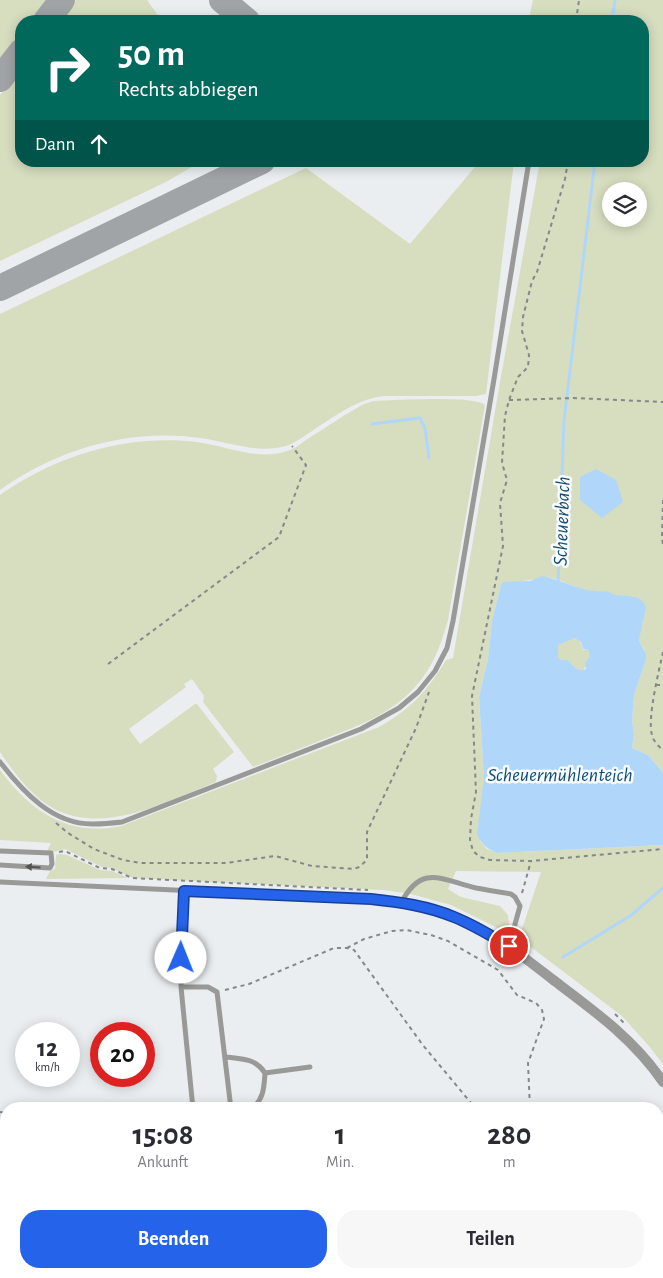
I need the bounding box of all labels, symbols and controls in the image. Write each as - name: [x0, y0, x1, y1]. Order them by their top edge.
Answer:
- icon: right: [35, 35, 100, 100]
- text: 50 m: [118, 37, 185, 72]
- text: Rechts abbiegen: [118, 78, 259, 100]
- icon: ahead: [85, 130, 113, 158]
- text: Dann: [35, 135, 75, 154]
- map controls: [602, 182, 647, 227]
- button: layers: [602, 182, 647, 227]
- water label: Scheuerbach: [550, 476, 574, 566]
- water label: Scheuermühlenteich: [487, 765, 633, 785]
- one-way arrow: [24, 863, 40, 871]
- pin: [488, 925, 530, 967]
- position arrow: [154, 931, 206, 983]
- icon: arrive: [495, 932, 523, 960]
- speed limit sign: 20: [90, 1022, 155, 1087]
- text: 12: [37, 1036, 58, 1061]
- text: km/h: [35, 1061, 60, 1073]
- text: 15:08: [132, 1120, 194, 1150]
- text: 1: [335, 1120, 346, 1150]
- text: 280: [487, 1120, 532, 1150]
- text: Ankunft: [138, 1154, 188, 1170]
- text: Min.: [326, 1154, 354, 1170]
- text: m: [503, 1154, 516, 1170]
- button: Beenden: [20, 1210, 327, 1268]
- button: Teilen: [337, 1210, 644, 1268]

